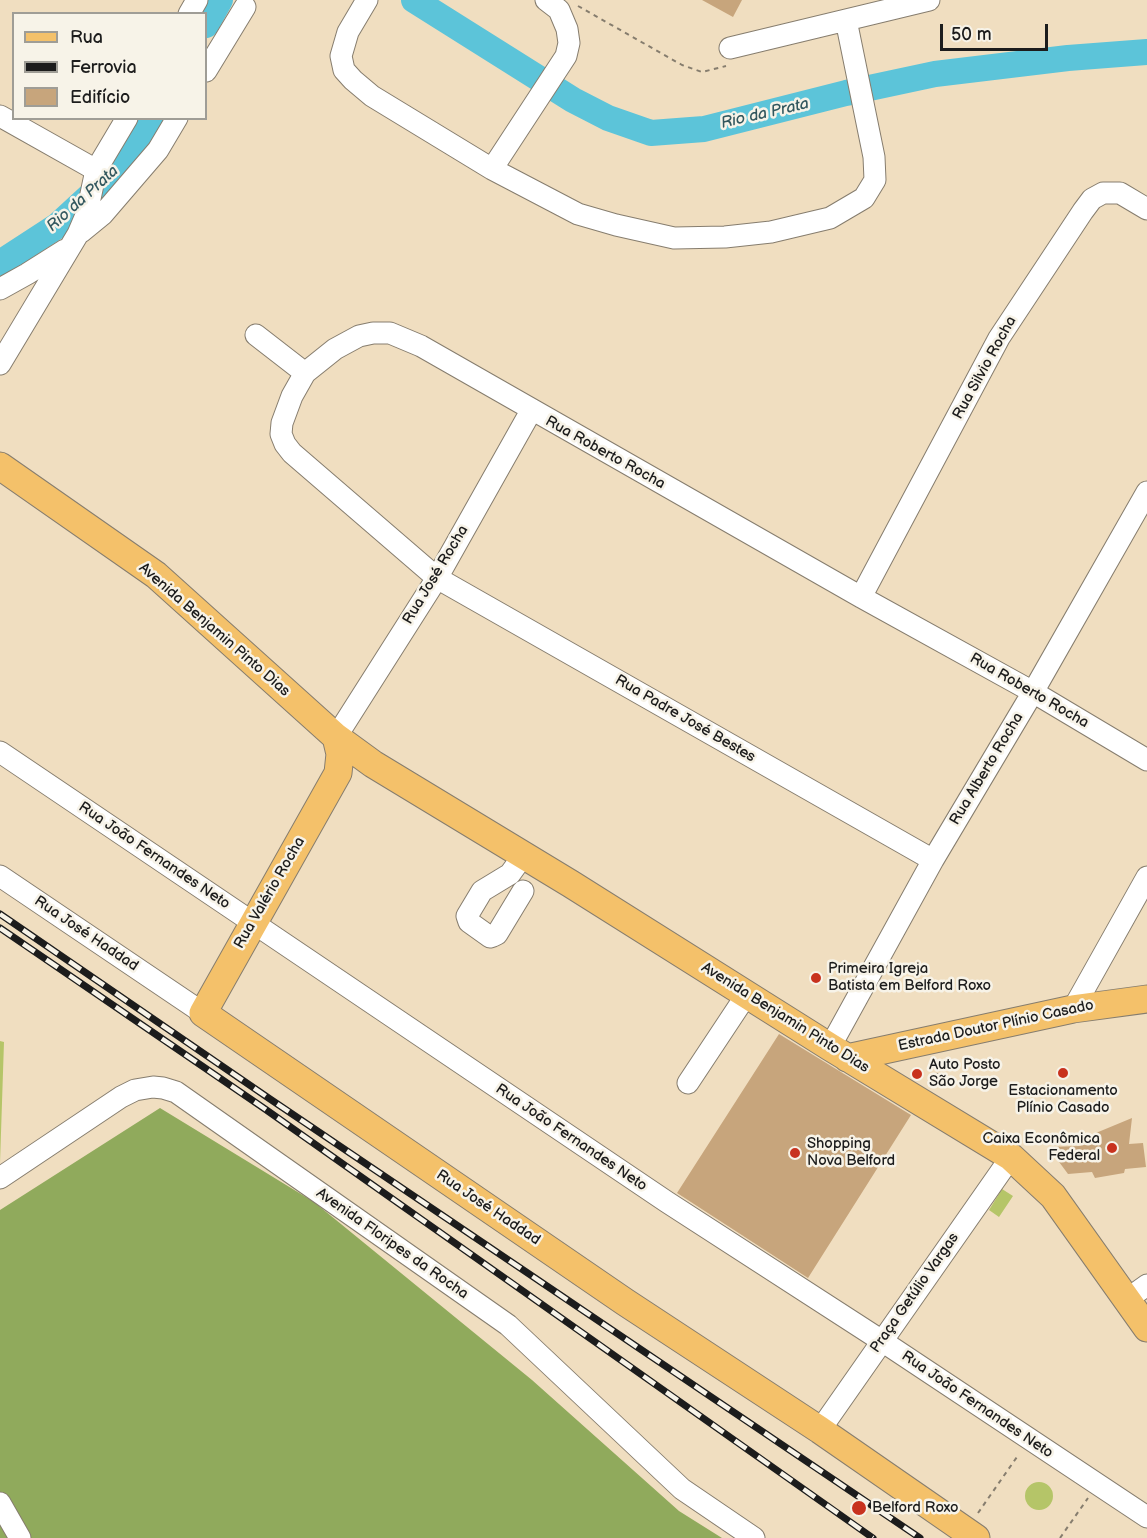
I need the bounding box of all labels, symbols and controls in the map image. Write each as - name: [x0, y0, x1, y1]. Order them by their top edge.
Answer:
- legend: [12, 12, 207, 120]
- scale bar: [943, 12, 1051, 50]
- text: 50 m: [951, 24, 992, 45]
- text: Rua: [70, 27, 103, 48]
- text: Ferrovia: [70, 57, 137, 78]
- text: Edifício: [70, 87, 130, 108]
- water label: Rio da Prata: [719, 95, 811, 133]
- water label: Rio da Prata: [43, 162, 123, 236]
- street label: Rua Silvio Rocha: [949, 313, 1021, 423]
- street label: Rua Roberto Rocha: [542, 413, 668, 493]
- street label: Rua José Rocha: [399, 522, 473, 628]
- street label: Avenida Benjamin Pinto Dias: [135, 559, 293, 701]
- street label: Rua Roberto Rocha: [966, 650, 1092, 732]
- street label: Rua Padre José Bestes: [612, 671, 758, 767]
- street label: Rua Alberto Rocha: [946, 710, 1028, 828]
- street label: Rua João Fernandes Neto: [75, 799, 233, 913]
- street label: Rua Valério Rocha: [231, 834, 309, 952]
- street label: Rua José Haddad: [30, 892, 142, 976]
- street label: Avenida Benjamin Pinto Dias: [698, 959, 872, 1077]
- place label: Primeira Igreja Batista em Belford Roxo: [828, 960, 991, 995]
- marker: Primeira Igreja Batista em Belford Roxo: [809, 971, 823, 985]
- street label: Estrada Doutor Plínio Casado: [897, 996, 1095, 1056]
- place label: Auto Posto São Jorge: [929, 1056, 1001, 1091]
- marker: Estacionamento Plínio Casado: [1056, 1066, 1070, 1080]
- marker: Auto Posto São Jorge: [910, 1067, 924, 1081]
- street label: Rua João Fernandes Neto: [492, 1081, 650, 1195]
- place label: Estacionamento Plínio Casado: [1008, 1082, 1118, 1117]
- place label: Caixa Econômica Federal: [983, 1130, 1100, 1165]
- place label: Shopping Nova Belford: [807, 1135, 895, 1170]
- marker: Caixa Econômica Federal: [1105, 1141, 1119, 1155]
- marker: Shopping Nova Belford: [788, 1146, 802, 1160]
- street label: Rua José Haddad: [432, 1166, 544, 1250]
- street label: Avenida Floripes da Rocha: [312, 1185, 472, 1303]
- street label: Praça Getúlio Vargas: [867, 1230, 963, 1356]
- street label: Rua João Fernandes Neto: [898, 1348, 1056, 1462]
- marker: Belford Roxo: [850, 1499, 868, 1517]
- place label: Belford Roxo: [872, 1499, 959, 1517]

